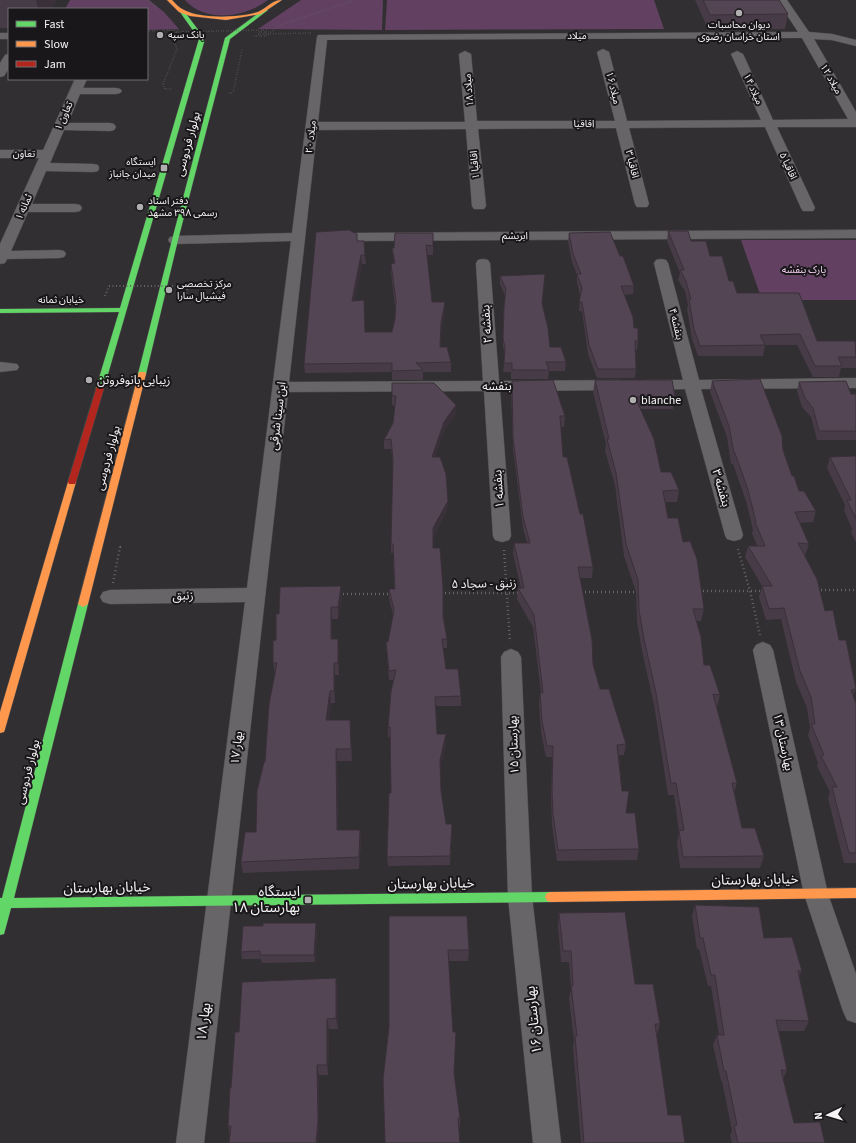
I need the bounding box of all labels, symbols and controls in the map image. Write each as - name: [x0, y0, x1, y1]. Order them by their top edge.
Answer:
- legend: [8, 8, 148, 80]
- marker: دیوان محاسبات استان خراسان رضوی: [734, 8, 744, 18]
- text: Fast: [44, 16, 64, 33]
- place label: دیوان محاسبات استان خراسان رضوی: [698, 18, 780, 44]
- place label: بانک سپه: [168, 28, 205, 42]
- street label: میلاد: [567, 29, 587, 43]
- marker: بانک سپه: [155, 30, 165, 40]
- text: Slow: [44, 36, 69, 53]
- text: Jam: [44, 56, 66, 73]
- street label: میلاد ۱۲: [817, 61, 845, 97]
- street label: میلاد ۱۶: [602, 70, 624, 106]
- street label: میلاد ۱۴: [740, 71, 766, 107]
- street label: میلاد ۱۸: [461, 73, 477, 107]
- street label: تعاون ۱: [51, 99, 77, 133]
- street label: بولوار فردوسی: [171, 110, 205, 178]
- street label: اقاقیا: [574, 117, 594, 131]
- street label: میلاد ۲۰: [302, 120, 320, 154]
- street label: تعاون: [13, 147, 35, 161]
- street label: اقاقیا ۳: [622, 148, 642, 180]
- street label: اقاقیا ۱: [467, 150, 483, 180]
- street label: اقاقیا ۵: [776, 150, 800, 182]
- place label: ایستگاه میدان جانباز: [108, 155, 156, 181]
- marker: ایستگاه میدان جانباز: [159, 163, 169, 173]
- street label: ثمانه ۱: [12, 192, 36, 222]
- place label: دفتر اسناد رسمی ۳۹۸ مشهد: [148, 194, 218, 220]
- marker: دفتر اسناد رسمی ۳۹۸ مشهد: [135, 202, 145, 212]
- street label: ابریشم: [502, 229, 528, 243]
- park label: پارک بنفشه: [782, 263, 826, 277]
- place label: مرکز تخصصی فیشیال سارا: [177, 277, 232, 303]
- marker: مرکز تخصصی فیشیال سارا: [164, 285, 174, 295]
- street label: خیابان ثمانه: [38, 293, 84, 307]
- street label: بنفشه ۲: [477, 304, 497, 344]
- street label: بنفشه ۴: [665, 307, 687, 342]
- place label: زیبایی بانوفروتن: [97, 372, 171, 389]
- marker: زیبایی بانوفروتن: [84, 375, 94, 385]
- street label: بنفشه: [482, 378, 512, 395]
- street label: ابن سینا شرقی: [265, 381, 291, 451]
- place label: blanche: [641, 392, 681, 409]
- marker: blanche: [628, 395, 638, 405]
- street label: بولوار فردوسی: [91, 424, 125, 492]
- street label: بنفشه ۳: [708, 467, 734, 509]
- street label: بنفشه ۱: [489, 469, 509, 509]
- street label: زنبق - سجاد ۵: [451, 575, 517, 593]
- street label: زنبق: [172, 587, 194, 605]
- street label: بهارستان ۱۳: [769, 712, 797, 772]
- street label: بهارستان ۱۵: [504, 715, 524, 775]
- street label: بهار ۱۷: [227, 730, 247, 766]
- street label: بولوار فردوسی: [12, 738, 44, 806]
- street label: خیابان بهارستان: [711, 869, 799, 891]
- street label: خیابان بهارستان: [387, 873, 475, 895]
- street label: خیابان بهارستان: [63, 877, 151, 899]
- place label: ایستگاه بهارستان ۱۸: [232, 882, 300, 918]
- marker: ایستگاه بهارستان ۱۸: [303, 895, 313, 905]
- street label: بهارستان ۱۶: [520, 985, 548, 1055]
- street label: بهار ۱۸: [192, 1001, 216, 1043]
- north arrow: [808, 1095, 848, 1135]
- text: N: [811, 1112, 826, 1120]

